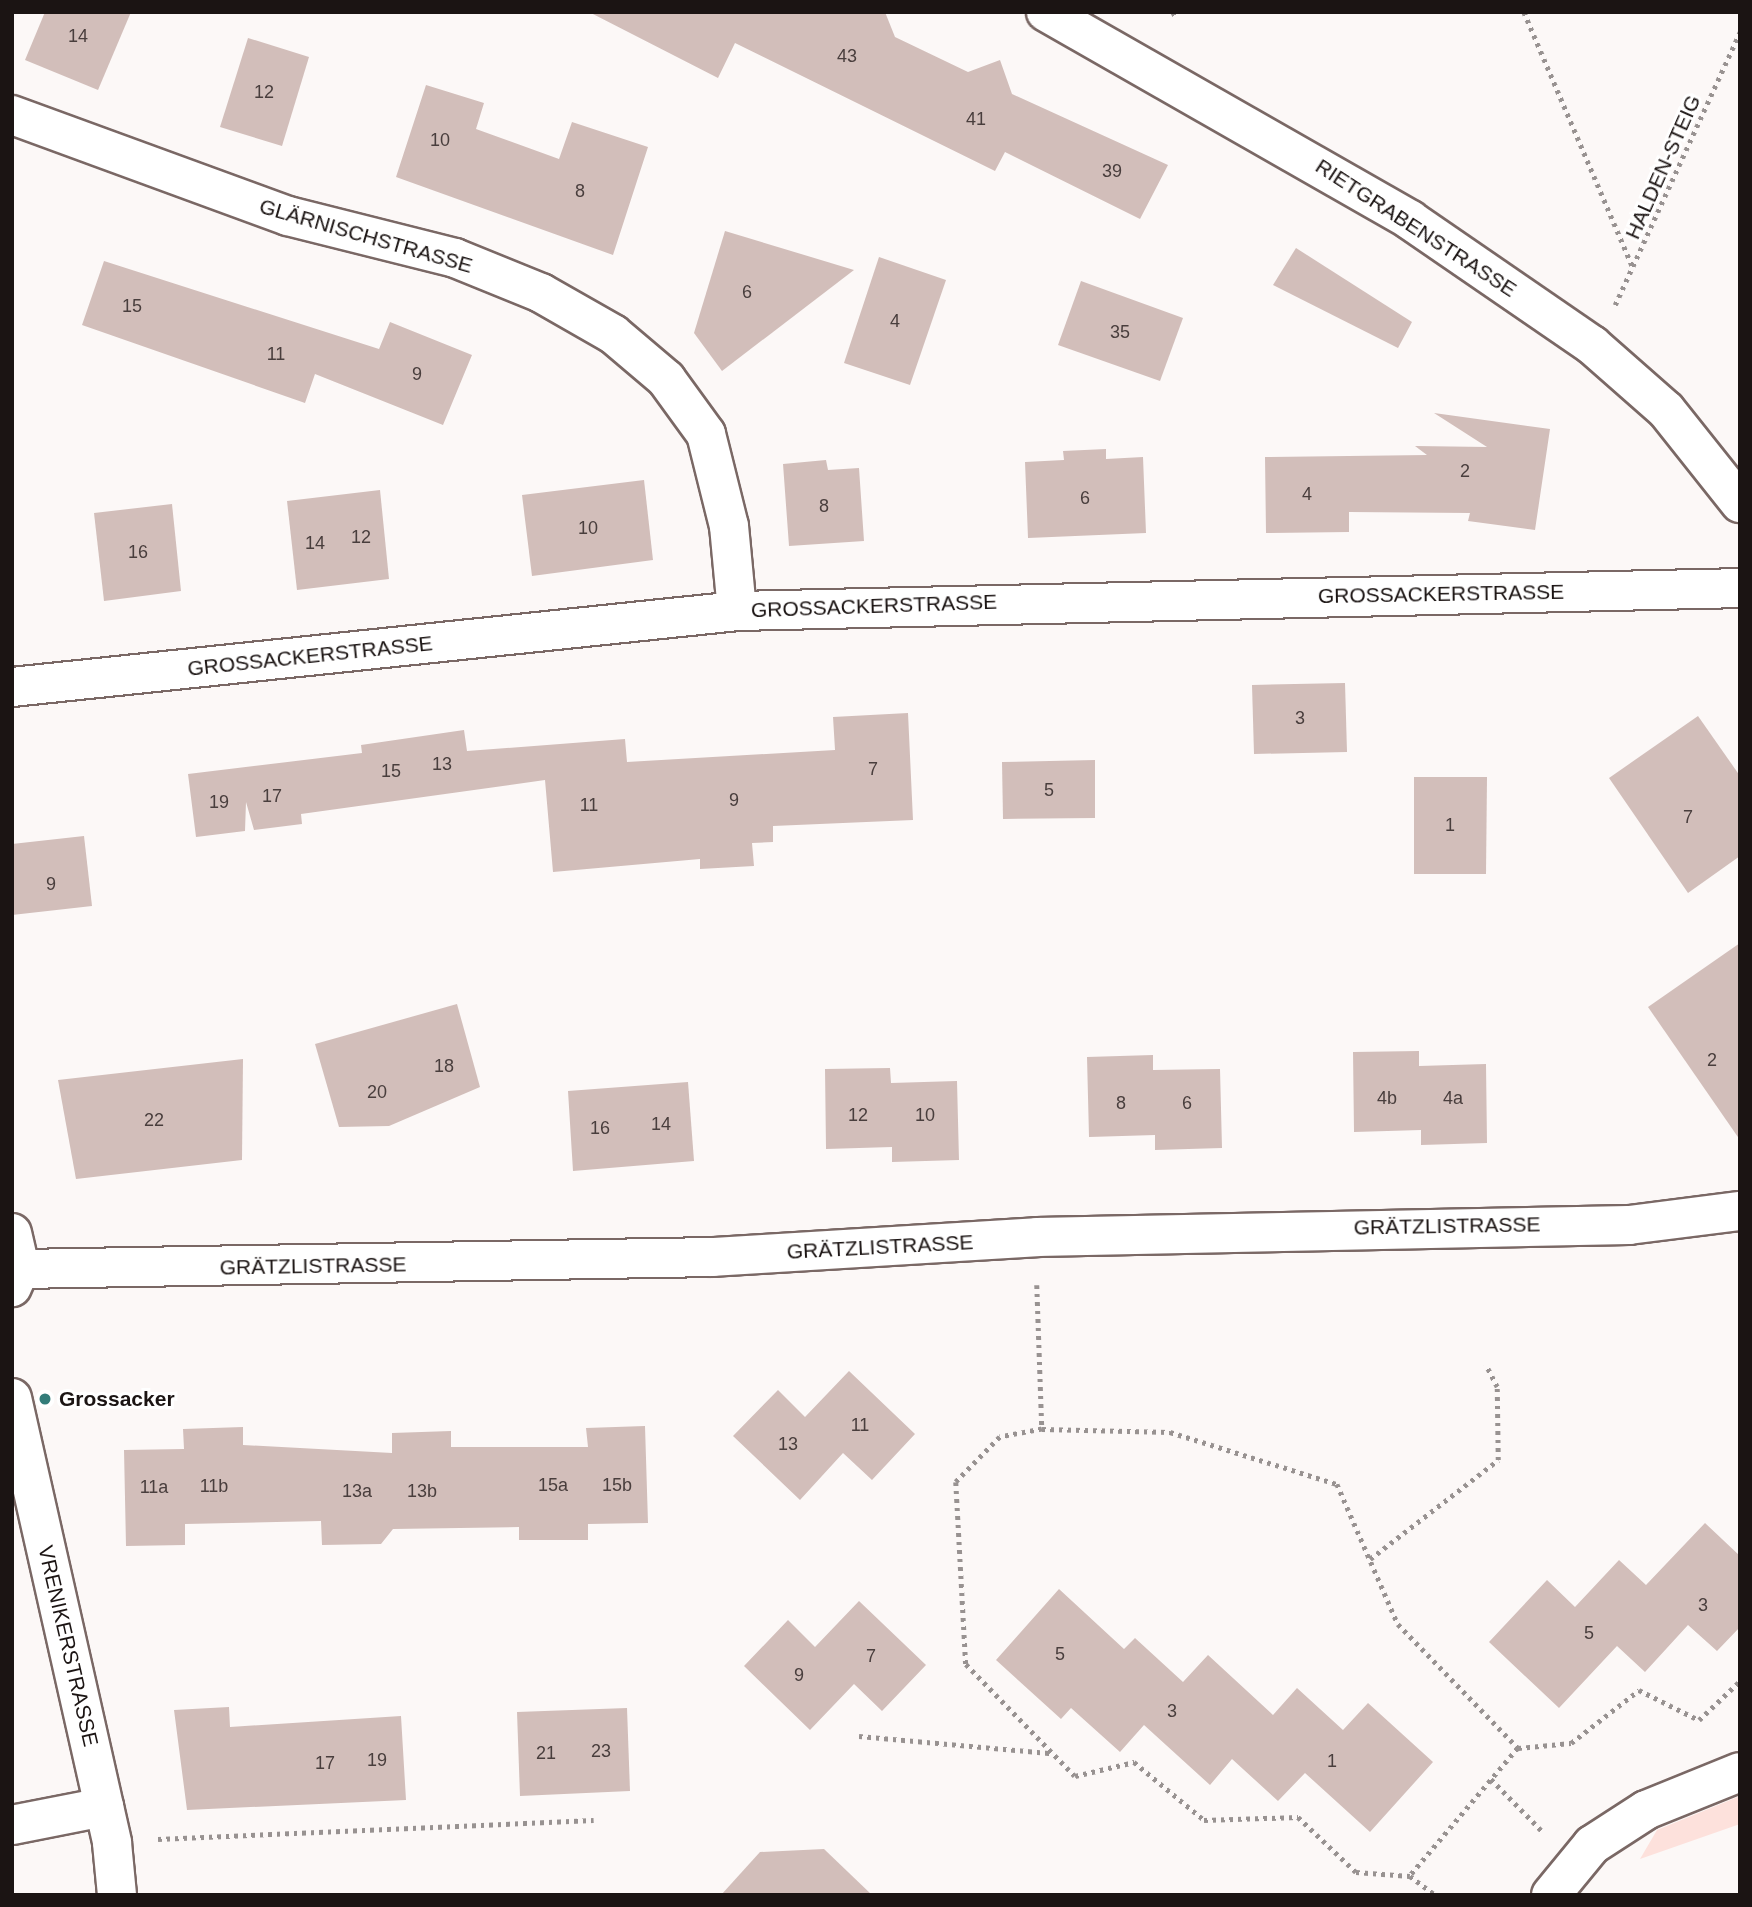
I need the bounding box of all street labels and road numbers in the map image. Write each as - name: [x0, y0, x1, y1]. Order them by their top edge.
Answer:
- street label: HALDEN-STEIG: [1620, 91, 1706, 243]
- street label: RIETGRABENSTRASSE: [1311, 154, 1521, 302]
- street label: GLÄRNISCHSTRASSE: [257, 193, 475, 279]
- street label: GROSSACKERSTRASSE: [1318, 579, 1564, 609]
- street label: GROSSACKERSTRASSE: [751, 589, 997, 623]
- street label: GROSSACKERSTRASSE: [186, 631, 434, 681]
- street label: GRÄTZLISTRASSE: [1353, 1212, 1541, 1240]
- street label: GRÄTZLISTRASSE: [786, 1230, 974, 1264]
- street label: GRÄTZLISTRASSE: [219, 1252, 407, 1280]
- street label: VRENIKERSTRASSE: [33, 1543, 103, 1749]

